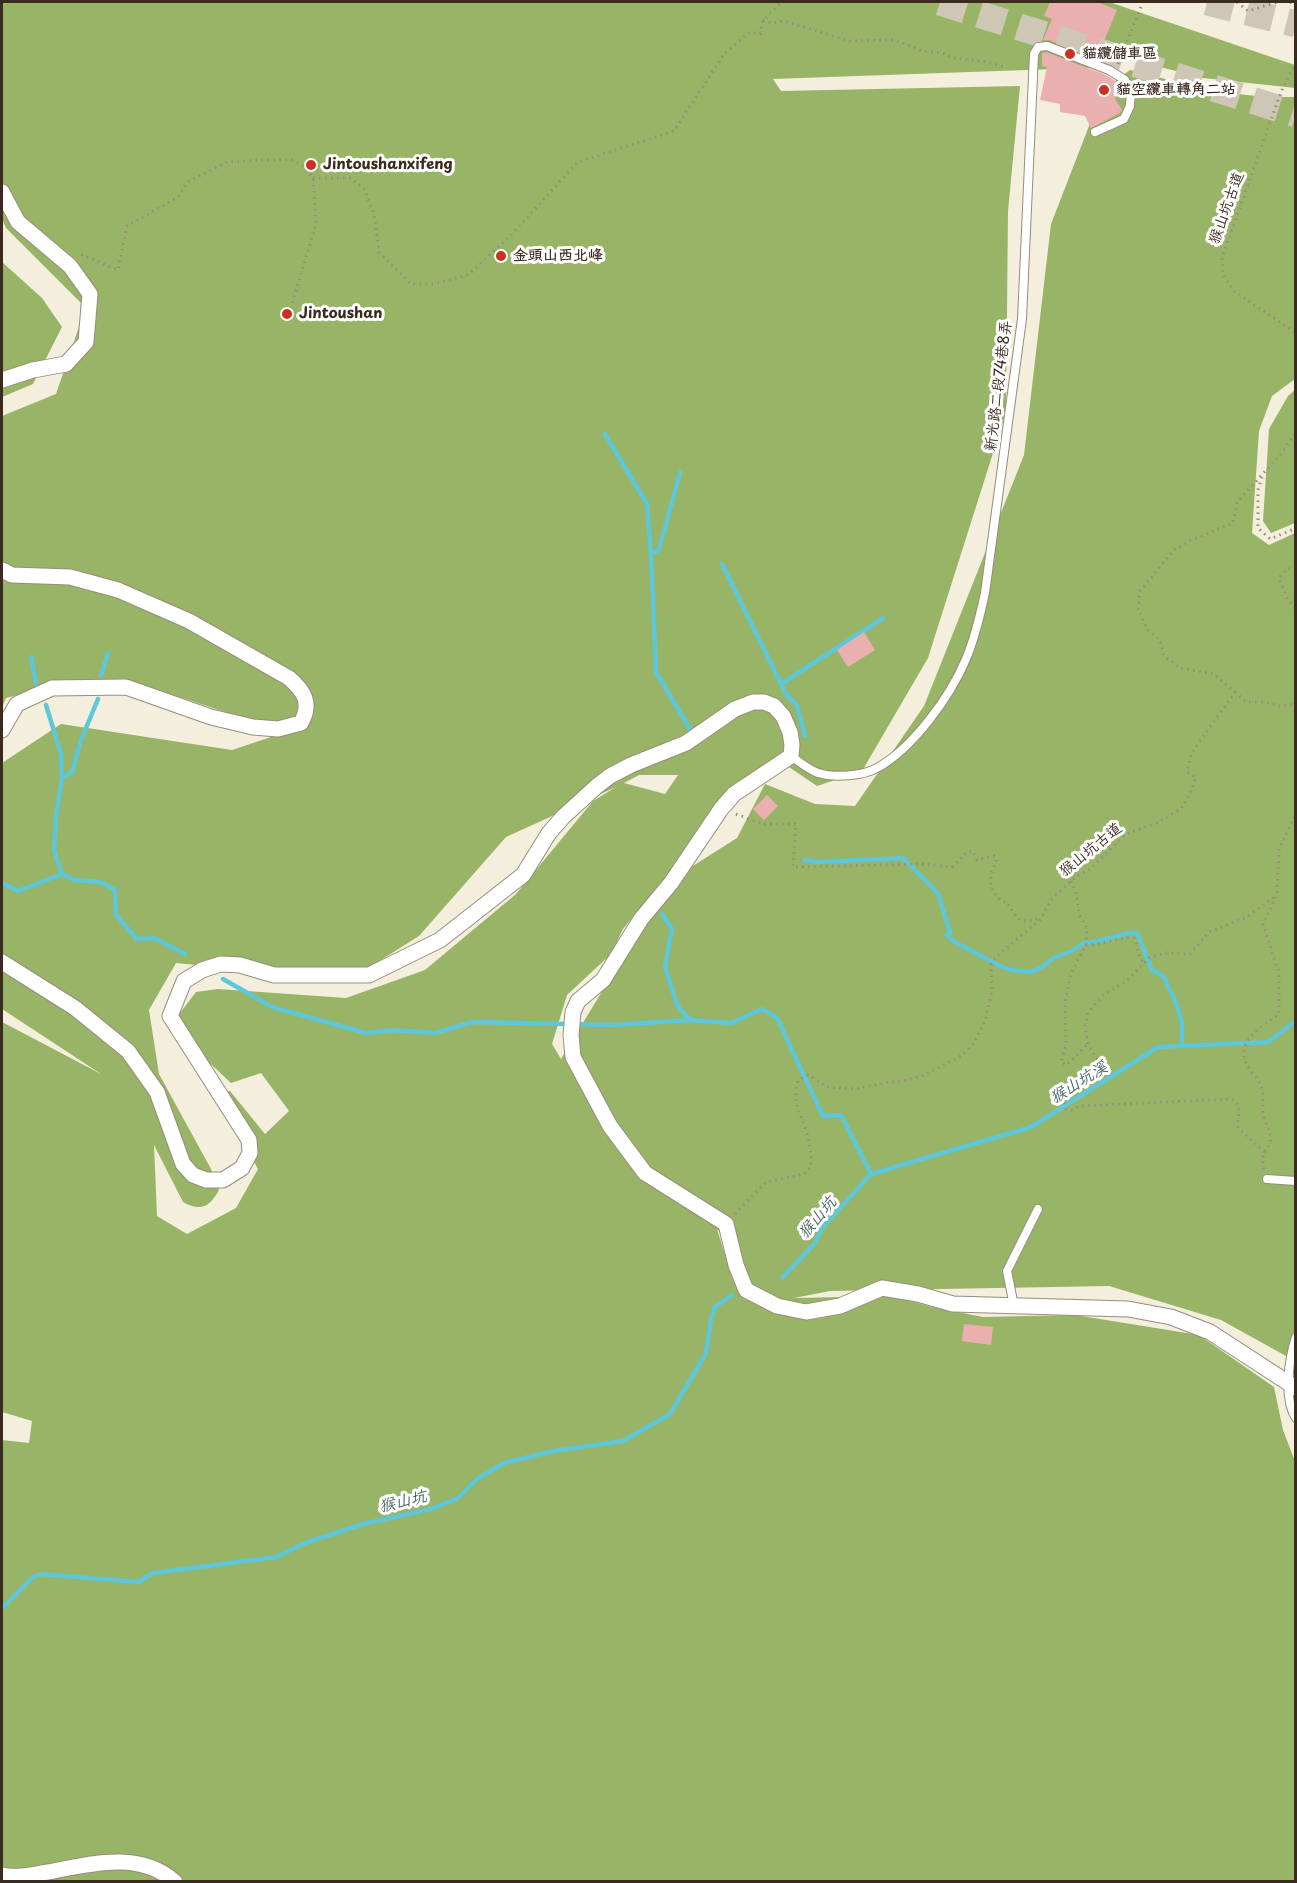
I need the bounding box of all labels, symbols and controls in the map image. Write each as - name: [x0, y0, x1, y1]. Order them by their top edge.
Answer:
- place label: 貓纜儲車區: [1082, 45, 1157, 63]
- marker: 貓纜儲車區: [1063, 47, 1077, 61]
- place label: 貓空纜車轉角二站: [1116, 81, 1236, 99]
- marker: 貓空纜車轉角二站: [1097, 83, 1111, 97]
- place label: Jintoushanxifeng: [323, 156, 453, 174]
- marker: Jintoushanxifeng: [304, 158, 318, 172]
- street label: 猴山坑古道: [1206, 170, 1248, 246]
- place label: 金頭山西北峰: [513, 247, 603, 265]
- marker: 金頭山西北峰: [494, 249, 508, 263]
- place label: Jintoushan: [299, 305, 383, 323]
- marker: Jintoushan: [280, 307, 294, 321]
- street label: 新光路二段74巷8弄: [982, 319, 1016, 453]
- street label: 猴山坑古道: [1056, 819, 1126, 881]
- water label: 猴山坑溪: [1047, 1058, 1111, 1108]
- water label: 猴山坑: [795, 1194, 841, 1242]
- water label: 猴山坑: [377, 1487, 429, 1517]

